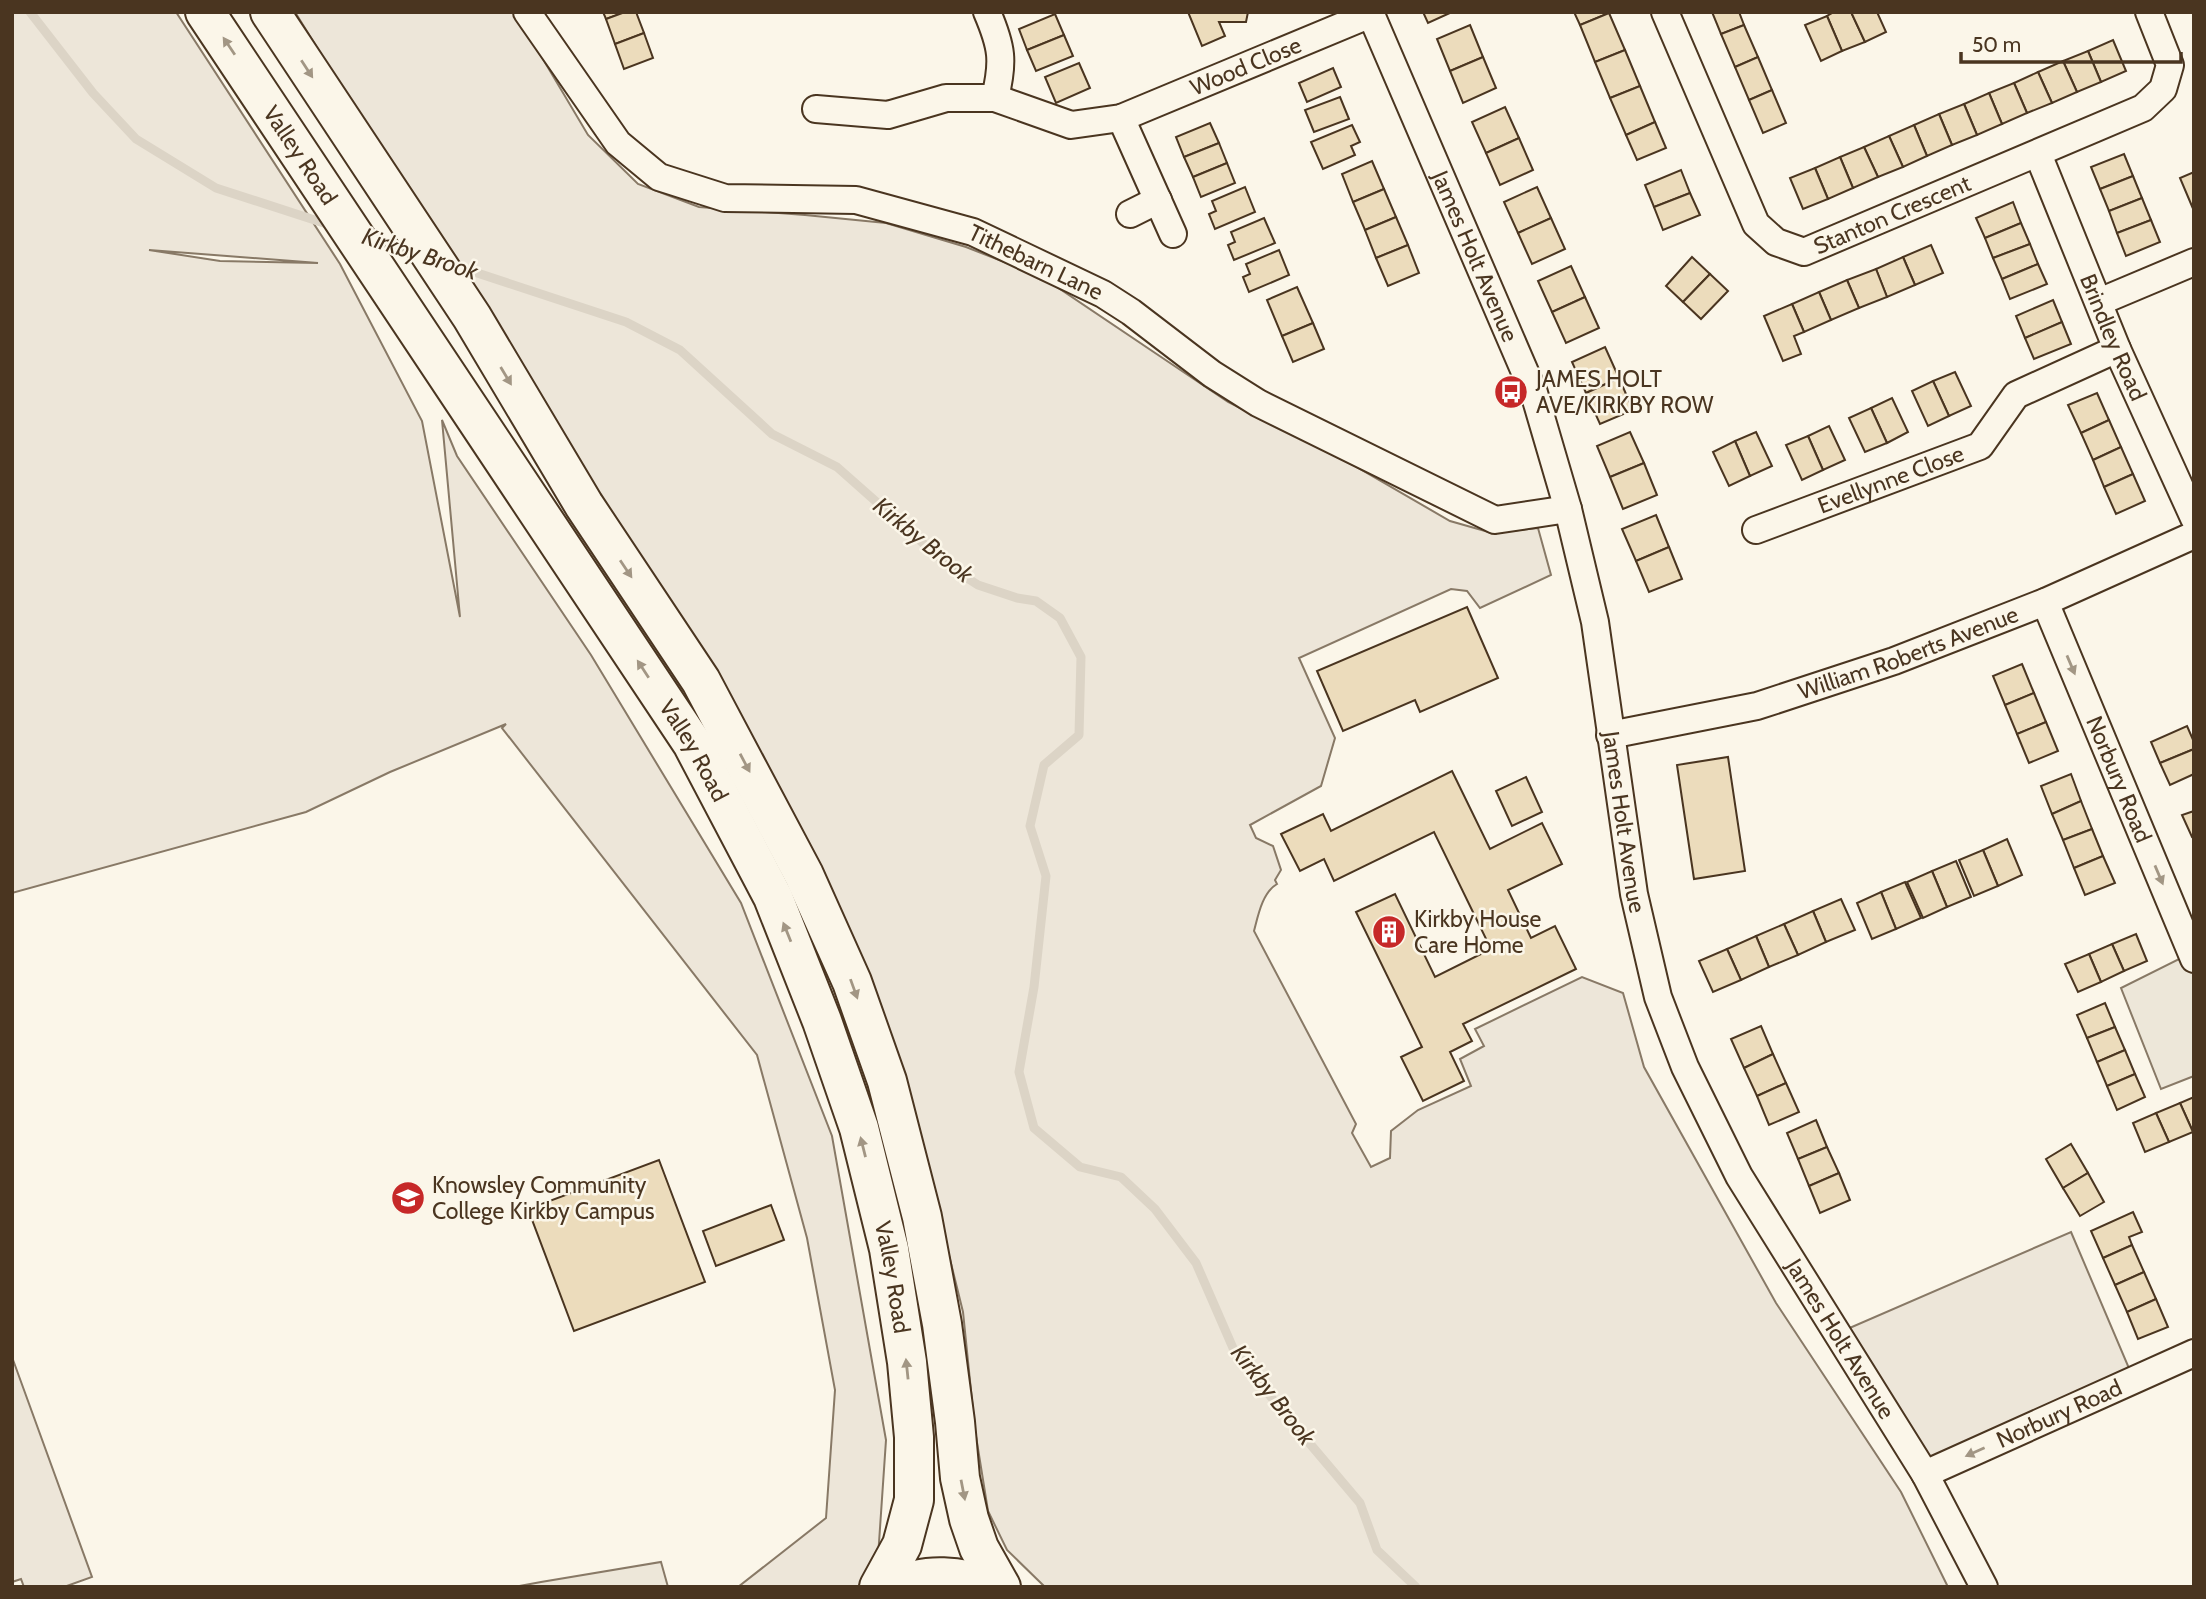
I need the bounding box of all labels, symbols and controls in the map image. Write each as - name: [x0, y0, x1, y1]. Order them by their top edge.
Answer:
- scale bar: [1961, 21, 2182, 65]
- street label: Wood Close: [1186, 30, 1306, 102]
- text: 50 m: [1972, 32, 2021, 57]
- one-way arrow: [222, 36, 235, 56]
- one-way arrow: [301, 60, 314, 79]
- street label: Valley Road: [257, 100, 343, 210]
- street label: James Holt Avenue: [1426, 166, 1524, 346]
- street label: Stanton Crescent: [1809, 169, 1975, 260]
- street label: Tithebarn Lane: [964, 218, 1108, 306]
- water label: Kirkby Brook: [359, 221, 482, 286]
- street label: Brindley Road: [2074, 270, 2153, 405]
- place label: JAMES HOLT AVE/KIRKBY ROW: [1535, 365, 1714, 419]
- one-way arrow: [500, 366, 513, 385]
- bus stop icon: JAMES HOLT AVE/KIRKBY ROW: [1492, 373, 1530, 411]
- street label: Evellynne Close: [1814, 439, 1968, 520]
- water label: Kirkby Brook: [868, 491, 980, 589]
- one-way arrow: [620, 559, 633, 579]
- street label: William Roberts Avenue: [1795, 600, 2022, 706]
- one-way arrow: [2066, 655, 2077, 676]
- one-way arrow: [637, 659, 650, 678]
- street label: Valley Road: [653, 694, 734, 806]
- street label: Norbury Road: [2080, 712, 2158, 847]
- street label: James Holt Avenue: [1597, 728, 1652, 916]
- one-way arrow: [739, 753, 750, 773]
- one-way arrow: [2153, 865, 2165, 885]
- place label: Kirkby House Care Home: [1414, 905, 1541, 959]
- building icon: Kirkby House Care Home: [1370, 913, 1408, 951]
- one-way arrow: [781, 922, 792, 943]
- one-way arrow: [849, 979, 860, 1000]
- one-way arrow: [857, 1135, 868, 1157]
- place label: Knowsley Community College Kirkby Campus: [432, 1171, 655, 1225]
- school or university icon: Knowsley Community College Kirkby Campus: [389, 1179, 427, 1217]
- street label: Valley Road: [869, 1218, 916, 1335]
- street label: James Holt Avenue: [1780, 1253, 1901, 1424]
- water label: Kirkby Brook: [1225, 1339, 1322, 1451]
- one-way arrow: [902, 1358, 913, 1380]
- street label: Norbury Road: [1992, 1373, 2126, 1454]
- one-way arrow: [1965, 1446, 1985, 1458]
- one-way arrow: [957, 1479, 968, 1501]

